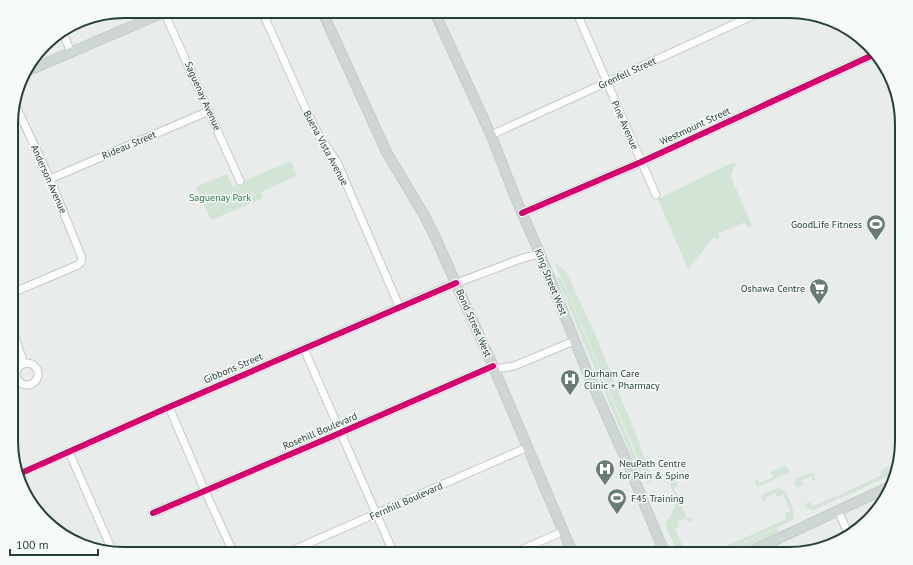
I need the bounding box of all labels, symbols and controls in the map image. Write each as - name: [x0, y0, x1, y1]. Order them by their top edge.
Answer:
- street label: Grenfell Street: [596, 54, 659, 92]
- street label: Saguenay Avenue: [182, 59, 224, 133]
- street label: Pine Avenue: [608, 98, 642, 152]
- street label: Westmount Street: [658, 104, 733, 148]
- street label: Buena Vista Avenue: [301, 108, 351, 188]
- street label: Rideau Street: [100, 128, 159, 162]
- street label: Anderson Avenue: [28, 143, 70, 215]
- park label: Saguenay Park: [189, 191, 251, 204]
- sports icon: GoodLife Fitness: [865, 213, 887, 241]
- place label: GoodLife Fitness: [791, 218, 862, 231]
- street label: King Street West: [532, 247, 571, 318]
- supermarket icon: Oshawa Centre: [808, 277, 830, 305]
- place label: Oshawa Centre: [741, 282, 805, 295]
- street label: Bond Street West: [453, 287, 495, 360]
- street label: Gibbons Street: [202, 350, 265, 386]
- place label: Durham Care Clinic + Pharmacy: [584, 367, 660, 392]
- hospital icon: Durham Care Clinic + Pharmacy: [559, 368, 581, 396]
- street label: Rosehill Boulevard: [281, 409, 359, 453]
- place label: NeuPath Centre for Pain & Spine: [619, 457, 689, 482]
- hospital icon: NeuPath Centre for Pain & Spine: [594, 458, 616, 486]
- street label: Fernhill Boulevard: [367, 479, 445, 523]
- sports icon: F45 Training: [606, 487, 628, 515]
- place label: F45 Training: [631, 492, 684, 505]
- scale bar: [10, 531, 98, 557]
- text: 100 m: [16, 537, 49, 552]

